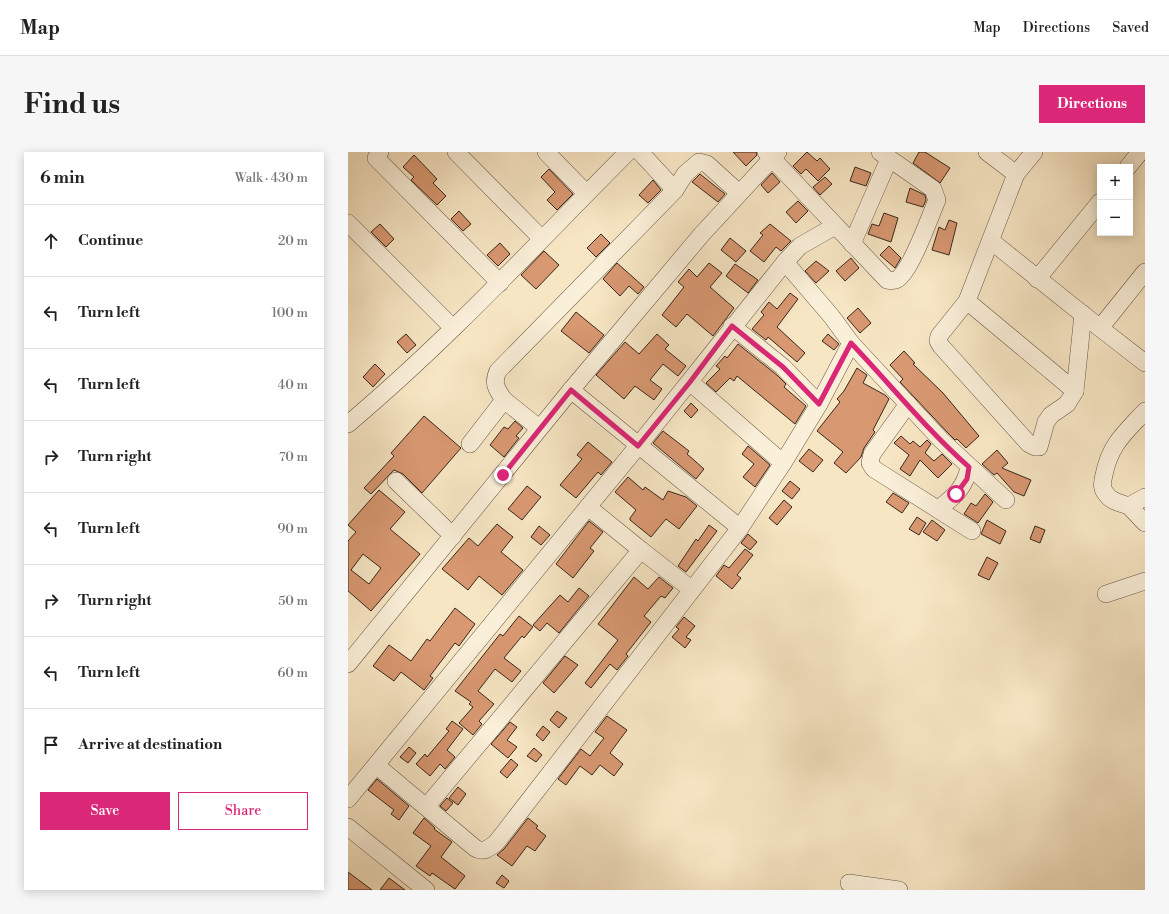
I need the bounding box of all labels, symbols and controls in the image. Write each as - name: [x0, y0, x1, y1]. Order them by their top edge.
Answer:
- text: Map: [20, 16, 60, 40]
- text: Map: [973, 19, 1001, 37]
- text: Directions: [1023, 19, 1090, 37]
- text: Saved: [1112, 19, 1149, 37]
- button: Directions: [1039, 85, 1145, 123]
- text: Find us: [24, 87, 120, 122]
- map controls: [1097, 164, 1133, 236]
- button: +: [1097, 164, 1133, 200]
- text: 6 min: [40, 167, 85, 189]
- text: Walk · 430 m: [235, 170, 308, 186]
- button: −: [1097, 200, 1133, 236]
- icon: ahead: [40, 230, 62, 252]
- text: Continue: [78, 231, 143, 250]
- text: 20 m: [278, 233, 308, 249]
- icon: left: [40, 302, 62, 324]
- text: Turn left: [78, 303, 140, 322]
- text: 100 m: [272, 305, 308, 321]
- icon: left: [40, 374, 62, 396]
- text: Turn left: [78, 375, 140, 394]
- text: 40 m: [278, 377, 308, 393]
- icon: right: [40, 446, 62, 468]
- text: Turn right: [78, 447, 152, 466]
- text: 70 m: [279, 449, 308, 465]
- route end: [494, 466, 512, 484]
- route start: [947, 485, 965, 503]
- icon: left: [40, 518, 62, 540]
- text: Turn left: [78, 519, 140, 538]
- text: 90 m: [277, 521, 308, 537]
- icon: right: [40, 590, 62, 612]
- text: Turn right: [78, 591, 152, 610]
- text: 50 m: [278, 593, 308, 609]
- icon: left: [40, 662, 62, 684]
- text: Turn left: [78, 663, 140, 682]
- text: 60 m: [277, 665, 308, 681]
- icon: arrive: [40, 734, 62, 756]
- text: Arrive at destination: [78, 735, 222, 754]
- button: Save: [40, 792, 170, 830]
- button: Share: [178, 792, 308, 830]

